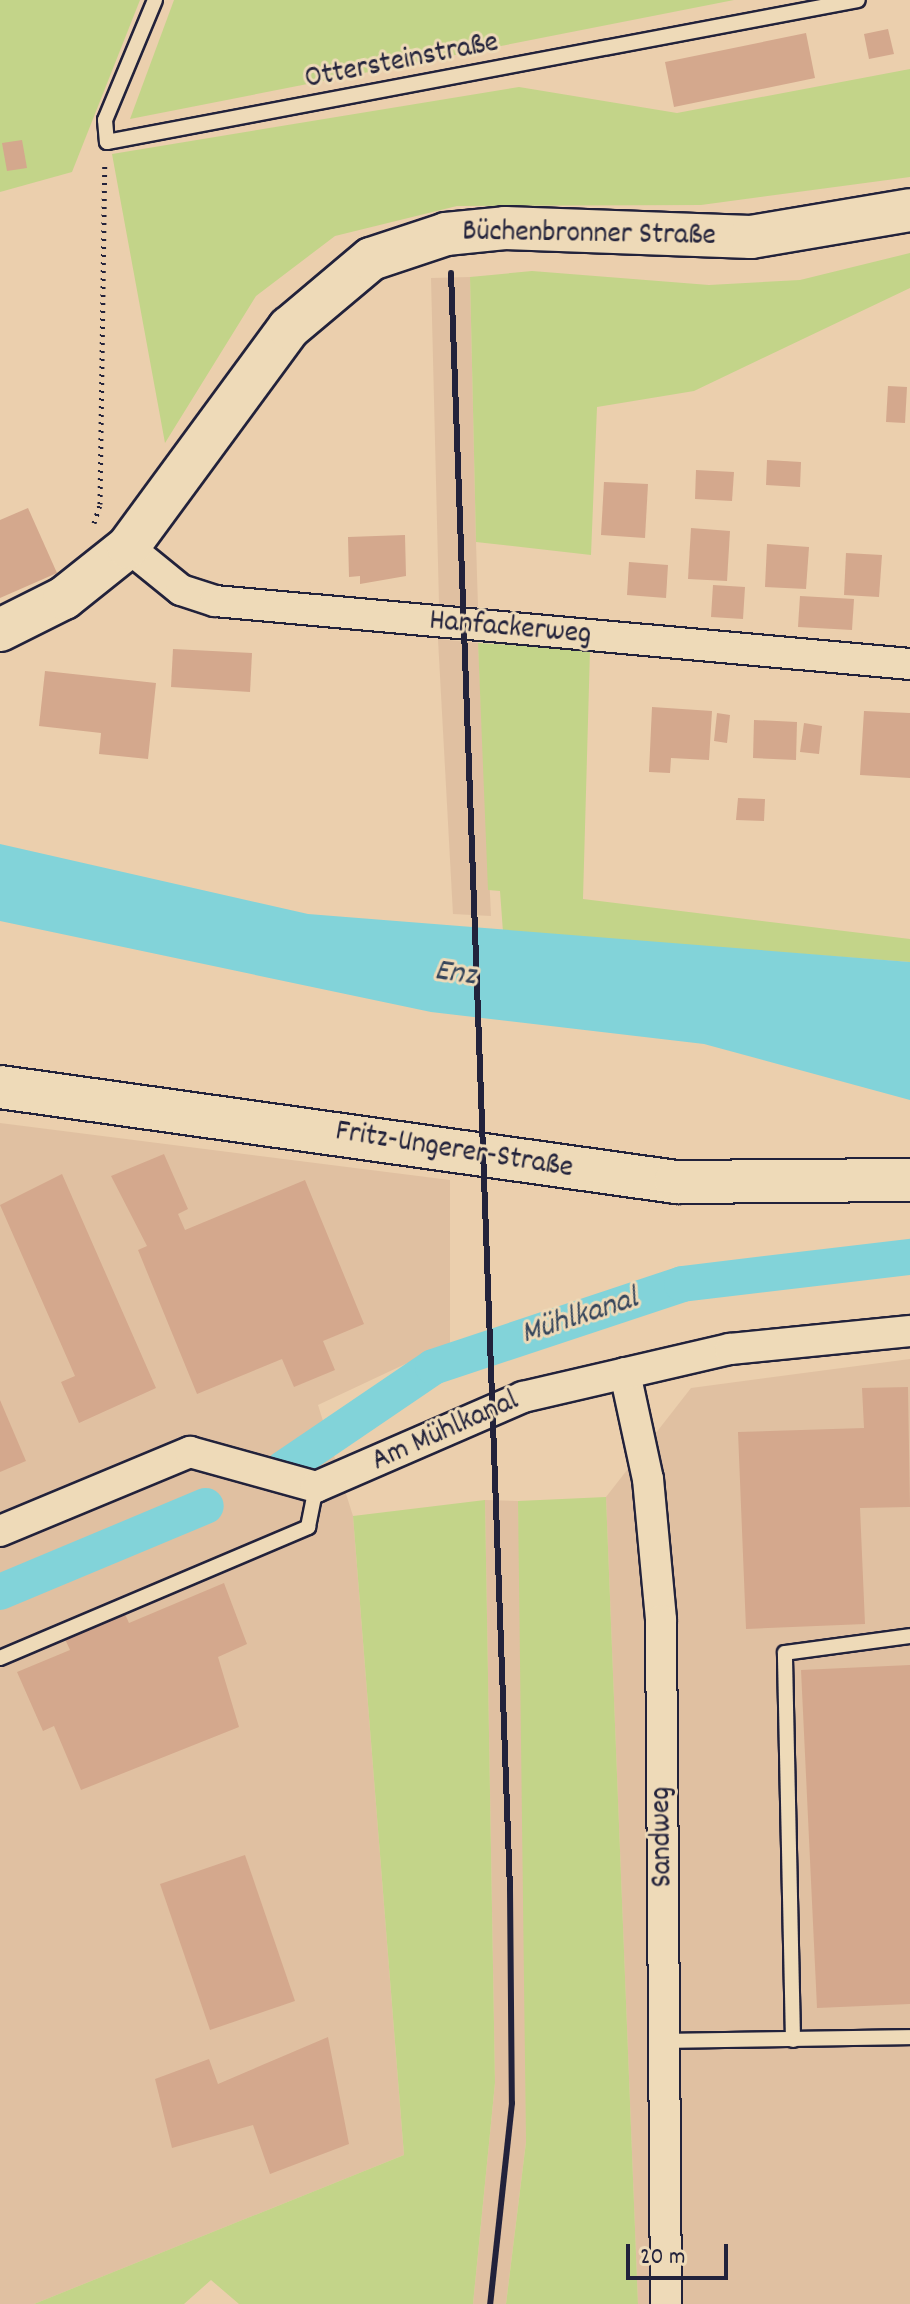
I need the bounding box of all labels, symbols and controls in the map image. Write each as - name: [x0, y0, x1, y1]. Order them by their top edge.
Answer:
- street label: Ottersteinstraße: [302, 27, 502, 99]
- street label: Büchenbronner Straße: [462, 216, 716, 256]
- street label: Hanfackerweg: [428, 605, 592, 655]
- water label: Enz: [432, 953, 478, 997]
- street label: Fritz-Ungerer-Straße: [333, 1115, 575, 1189]
- water label: Mühlkanal: [517, 1281, 643, 1355]
- street label: Am Mühlkanal: [367, 1385, 525, 1481]
- street label: Sandweg: [645, 1786, 683, 1888]
- scale bar: [630, 2228, 732, 2278]
- text: 20 m: [640, 2241, 686, 2275]

